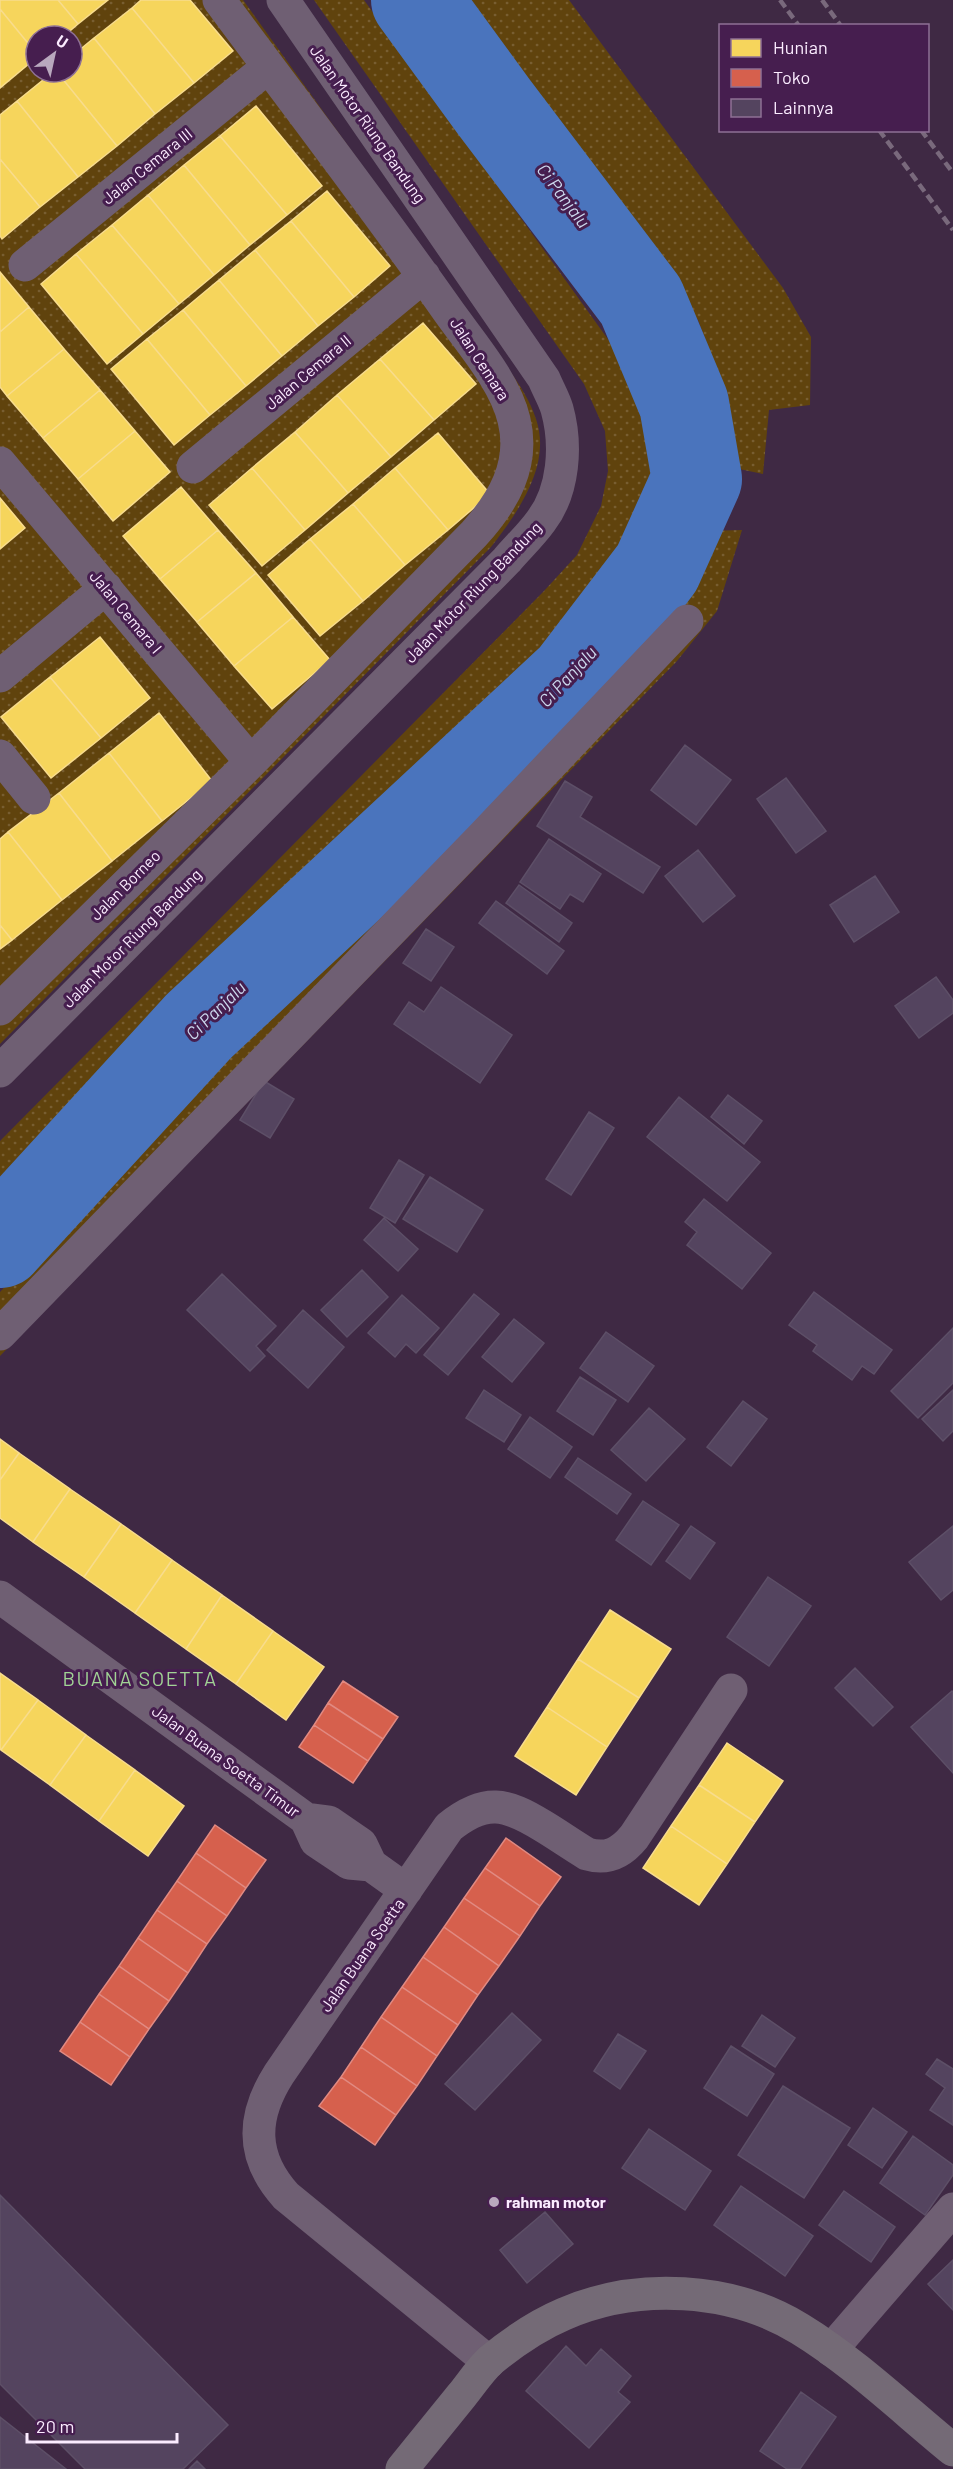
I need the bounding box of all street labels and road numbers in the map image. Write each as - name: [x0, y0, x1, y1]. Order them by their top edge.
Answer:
- street label: Jalan Motor Riung Bandung: [307, 41, 430, 206]
- street label: Jalan Cemara III: [98, 124, 196, 208]
- street label: Jalan Cemara: [447, 314, 514, 404]
- street label: Jalan Cemara II: [261, 330, 354, 413]
- street label: Jalan Motor Riung Bandung: [400, 517, 545, 666]
- street label: Jalan Cemara I: [86, 566, 166, 657]
- street label: Jalan Borneo: [86, 846, 164, 924]
- street label: Jalan Motor Riung Bandung: [58, 864, 205, 1011]
- street label: Jalan Buana Soetta Timur: [149, 1701, 304, 1821]
- street label: Jalan Buana Soetta: [315, 1894, 408, 2015]

